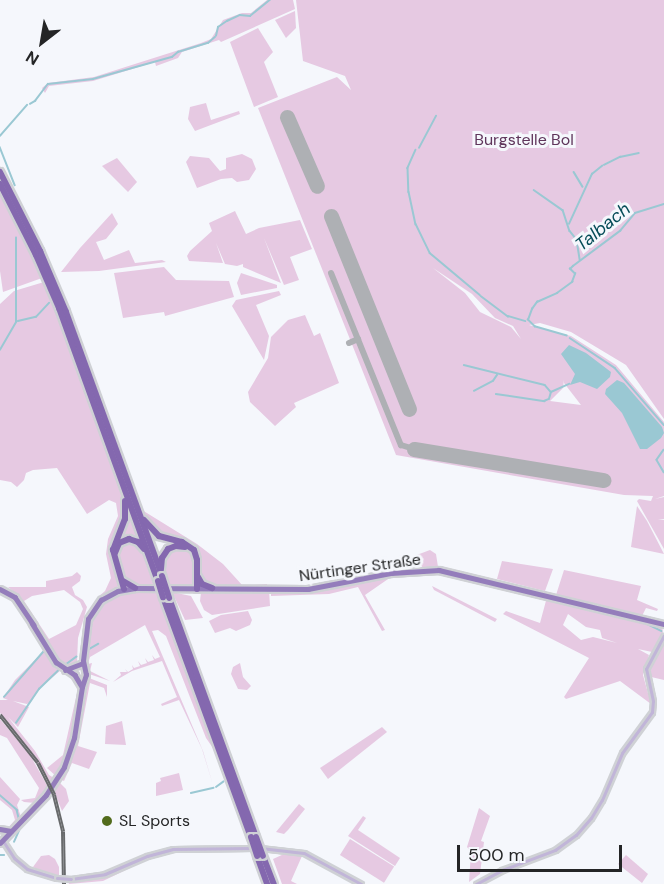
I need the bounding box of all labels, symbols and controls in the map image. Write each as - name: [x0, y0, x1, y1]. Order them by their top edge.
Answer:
- north arrow: [12, 12, 72, 72]
- text: N: [22, 46, 43, 70]
- park label: Burgstelle Bol: [474, 130, 574, 150]
- water label: Talbach: [571, 198, 635, 256]
- street label: Nürtinger Straße: [298, 550, 422, 586]
- place label: SL Sports: [119, 811, 190, 831]
- marker: SL Sports: [100, 814, 114, 828]
- scale bar: [460, 833, 625, 871]
- text: 500 m: [468, 843, 524, 867]

